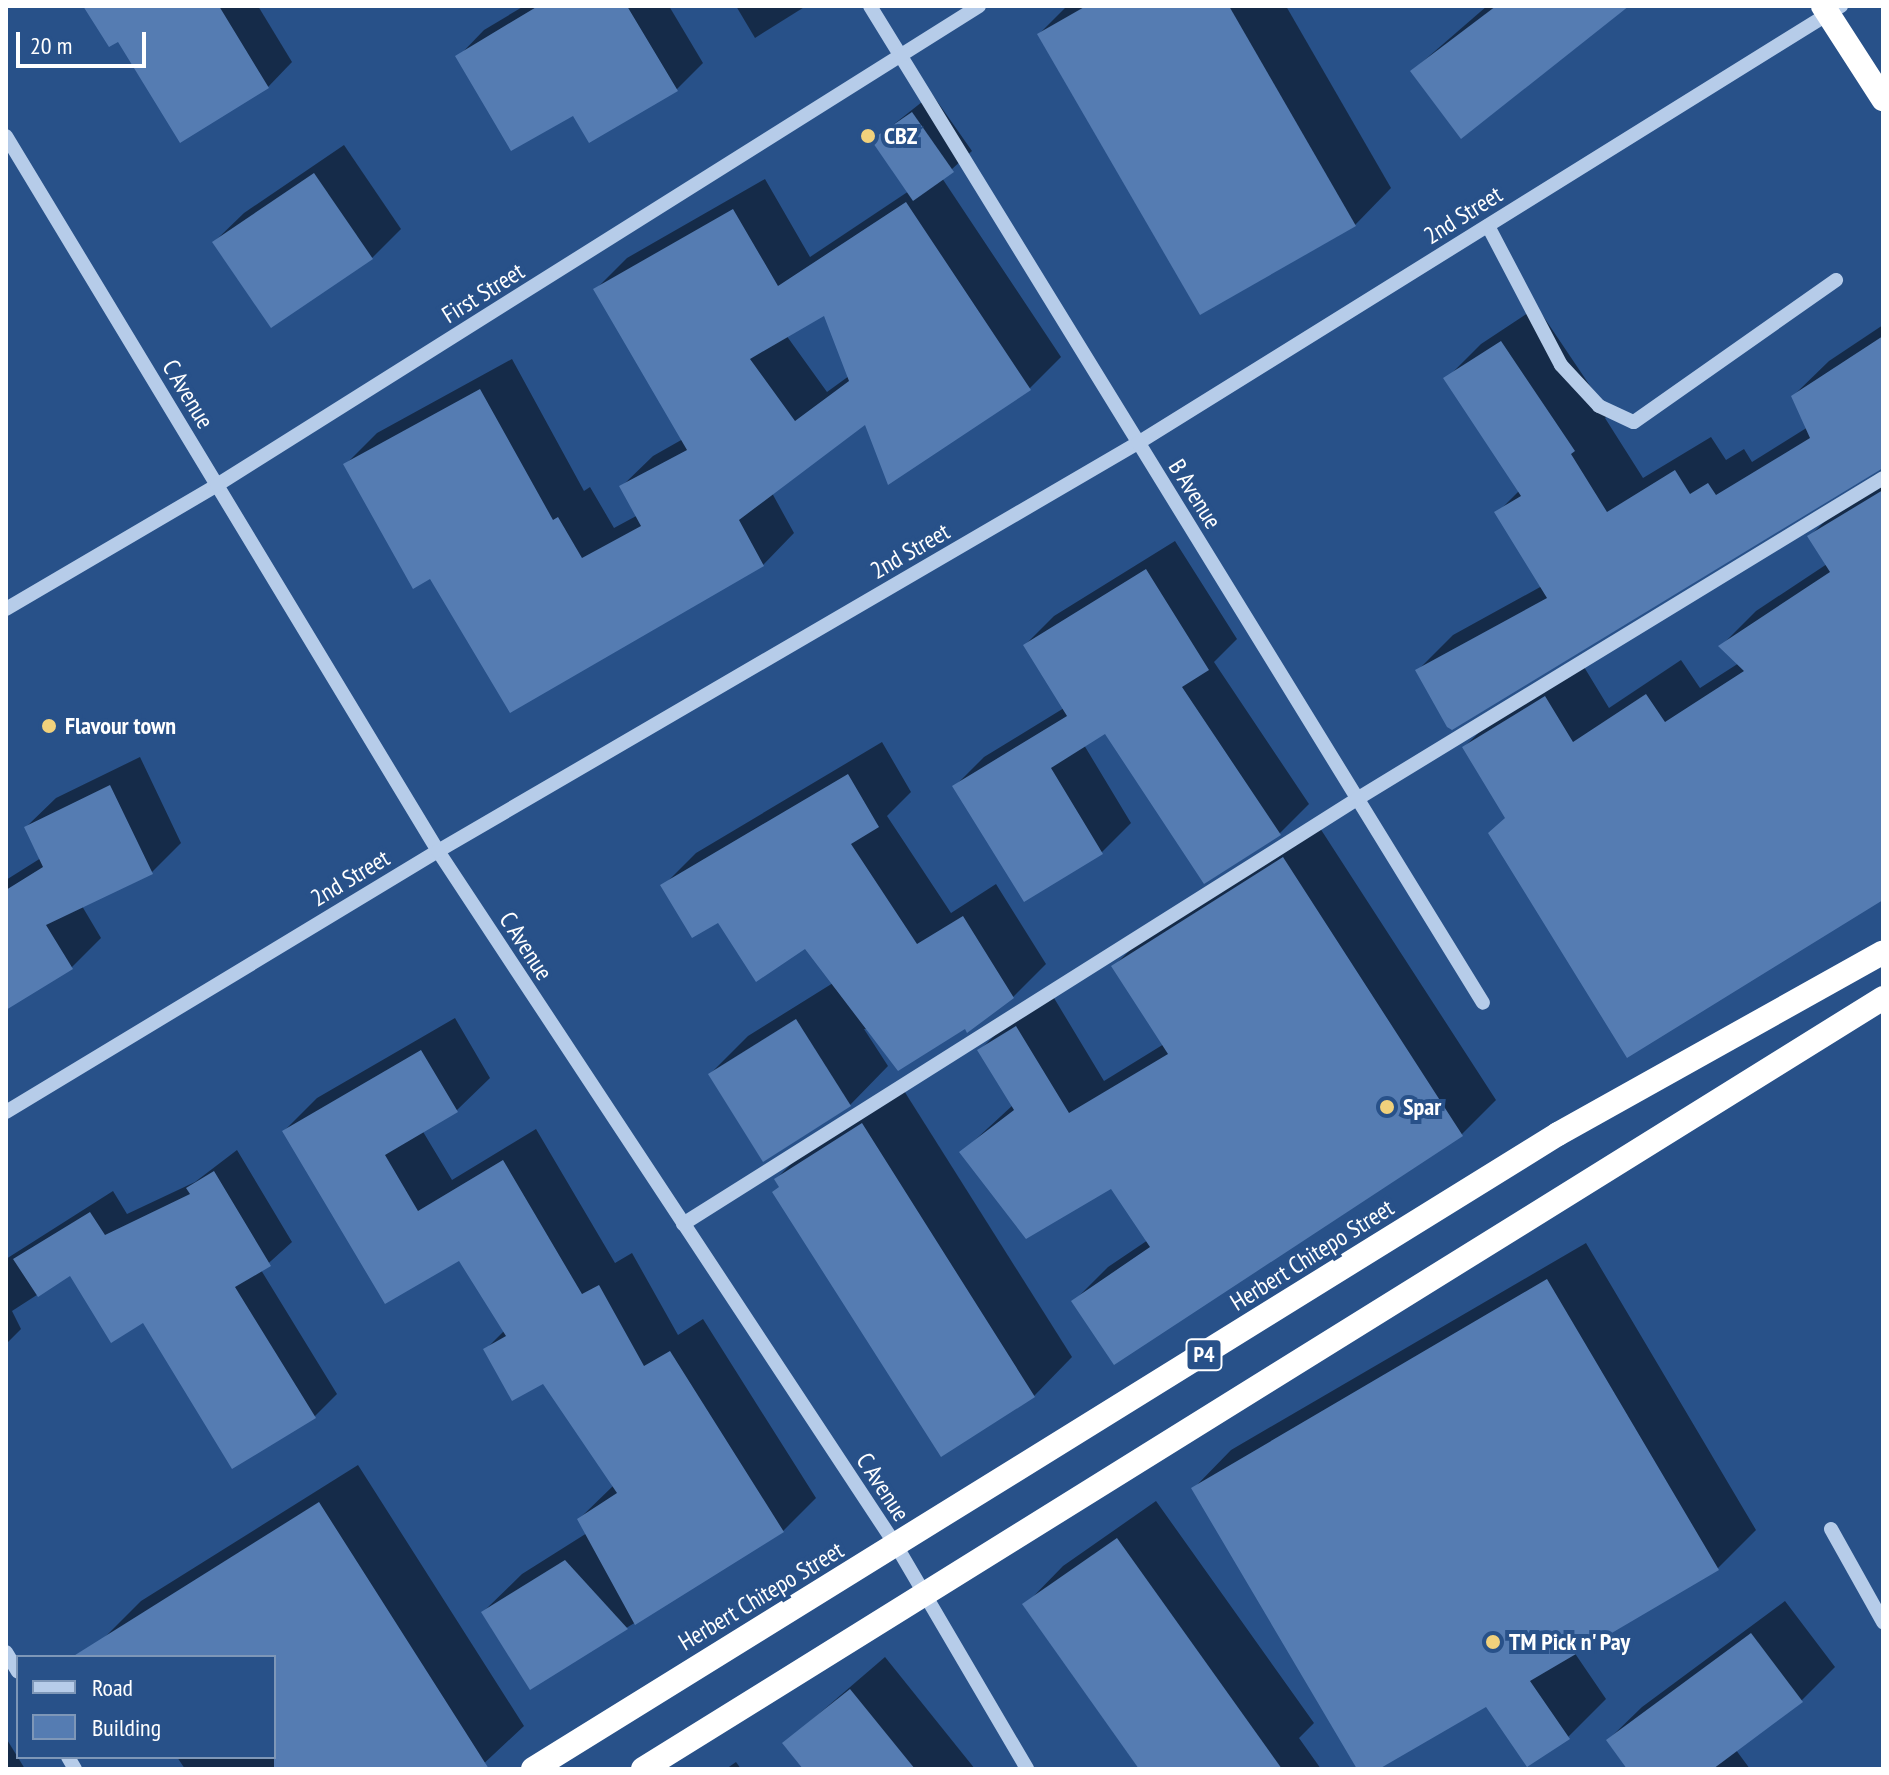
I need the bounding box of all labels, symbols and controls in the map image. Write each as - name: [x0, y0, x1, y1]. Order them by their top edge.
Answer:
- scale bar: [20, 16, 150, 66]
- text: 20 m: [30, 30, 72, 61]
- place label: CBZ: [884, 122, 917, 150]
- marker: CBZ: [859, 127, 877, 145]
- street label: 2nd Street: [1419, 180, 1507, 250]
- street label: First Street: [437, 257, 529, 329]
- street label: C Avenue: [156, 354, 220, 434]
- street label: B Avenue: [1162, 454, 1228, 534]
- street label: 2nd Street: [865, 517, 955, 585]
- place label: Flavour town: [65, 712, 176, 740]
- marker: Flavour town: [40, 717, 58, 735]
- street label: 2nd Street: [306, 843, 394, 913]
- street label: C Avenue: [493, 906, 559, 986]
- place label: Spar: [1403, 1093, 1441, 1121]
- marker: Spar: [1378, 1098, 1396, 1116]
- street label: Herbert Chitepo Street: [1225, 1193, 1399, 1317]
- road number: P4: [1184, 1337, 1224, 1373]
- street label: C Avenue: [850, 1447, 916, 1527]
- street label: Herbert Chitepo Street: [673, 1535, 849, 1657]
- place label: TM Pick n' Pay: [1509, 1628, 1633, 1656]
- marker: TM Pick n' Pay: [1484, 1633, 1502, 1651]
- legend: [16, 1655, 276, 1759]
- text: Road: [92, 1672, 133, 1703]
- text: Building: [92, 1712, 161, 1743]

